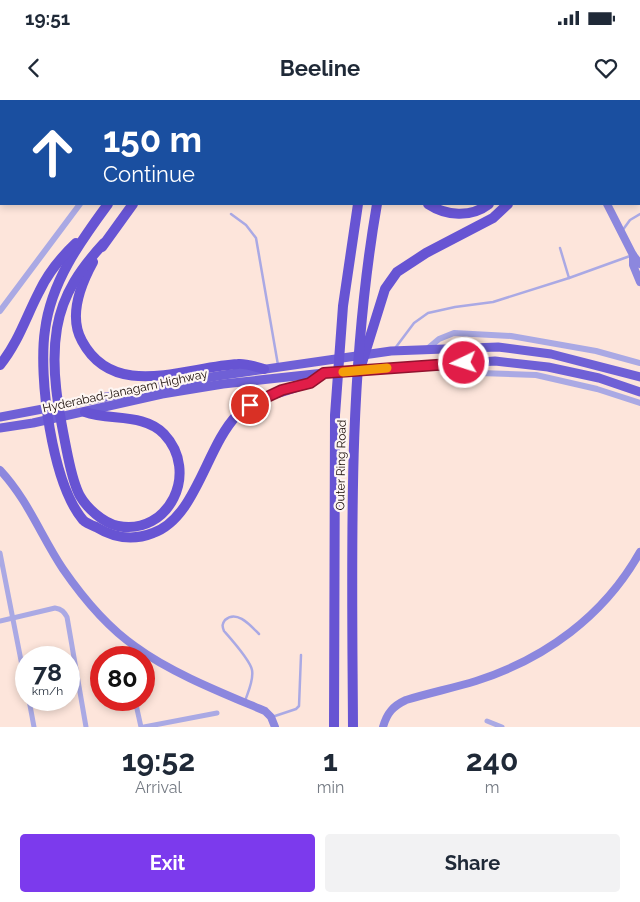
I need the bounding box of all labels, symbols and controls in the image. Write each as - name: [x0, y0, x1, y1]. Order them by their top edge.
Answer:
- text: 19:51: [25, 7, 70, 29]
- icon: back: [20, 54, 48, 82]
- icon: heart: [592, 54, 620, 82]
- text: Beeline: [280, 55, 360, 81]
- text: 150 m: [103, 119, 202, 160]
- icon: ahead: [20, 120, 85, 185]
- text: Continue: [103, 161, 195, 187]
- position arrow: [437, 336, 489, 388]
- street label: Hyderabad-Janagam Highway: [41, 367, 209, 415]
- pin: [229, 384, 271, 426]
- icon: arrive: [236, 391, 264, 419]
- street label: Outer Ring Road: [333, 420, 349, 510]
- speed limit sign: 80: [90, 646, 155, 711]
- text: 78: [33, 657, 62, 687]
- text: km/h: [32, 684, 63, 698]
- text: 19:52: [122, 743, 195, 778]
- text: 1: [323, 743, 338, 778]
- text: 240: [466, 743, 518, 778]
- text: Arrival: [135, 778, 182, 797]
- text: min: [317, 778, 344, 797]
- text: m: [485, 778, 499, 797]
- button: Exit: [20, 834, 315, 892]
- button: Share: [325, 834, 620, 892]

